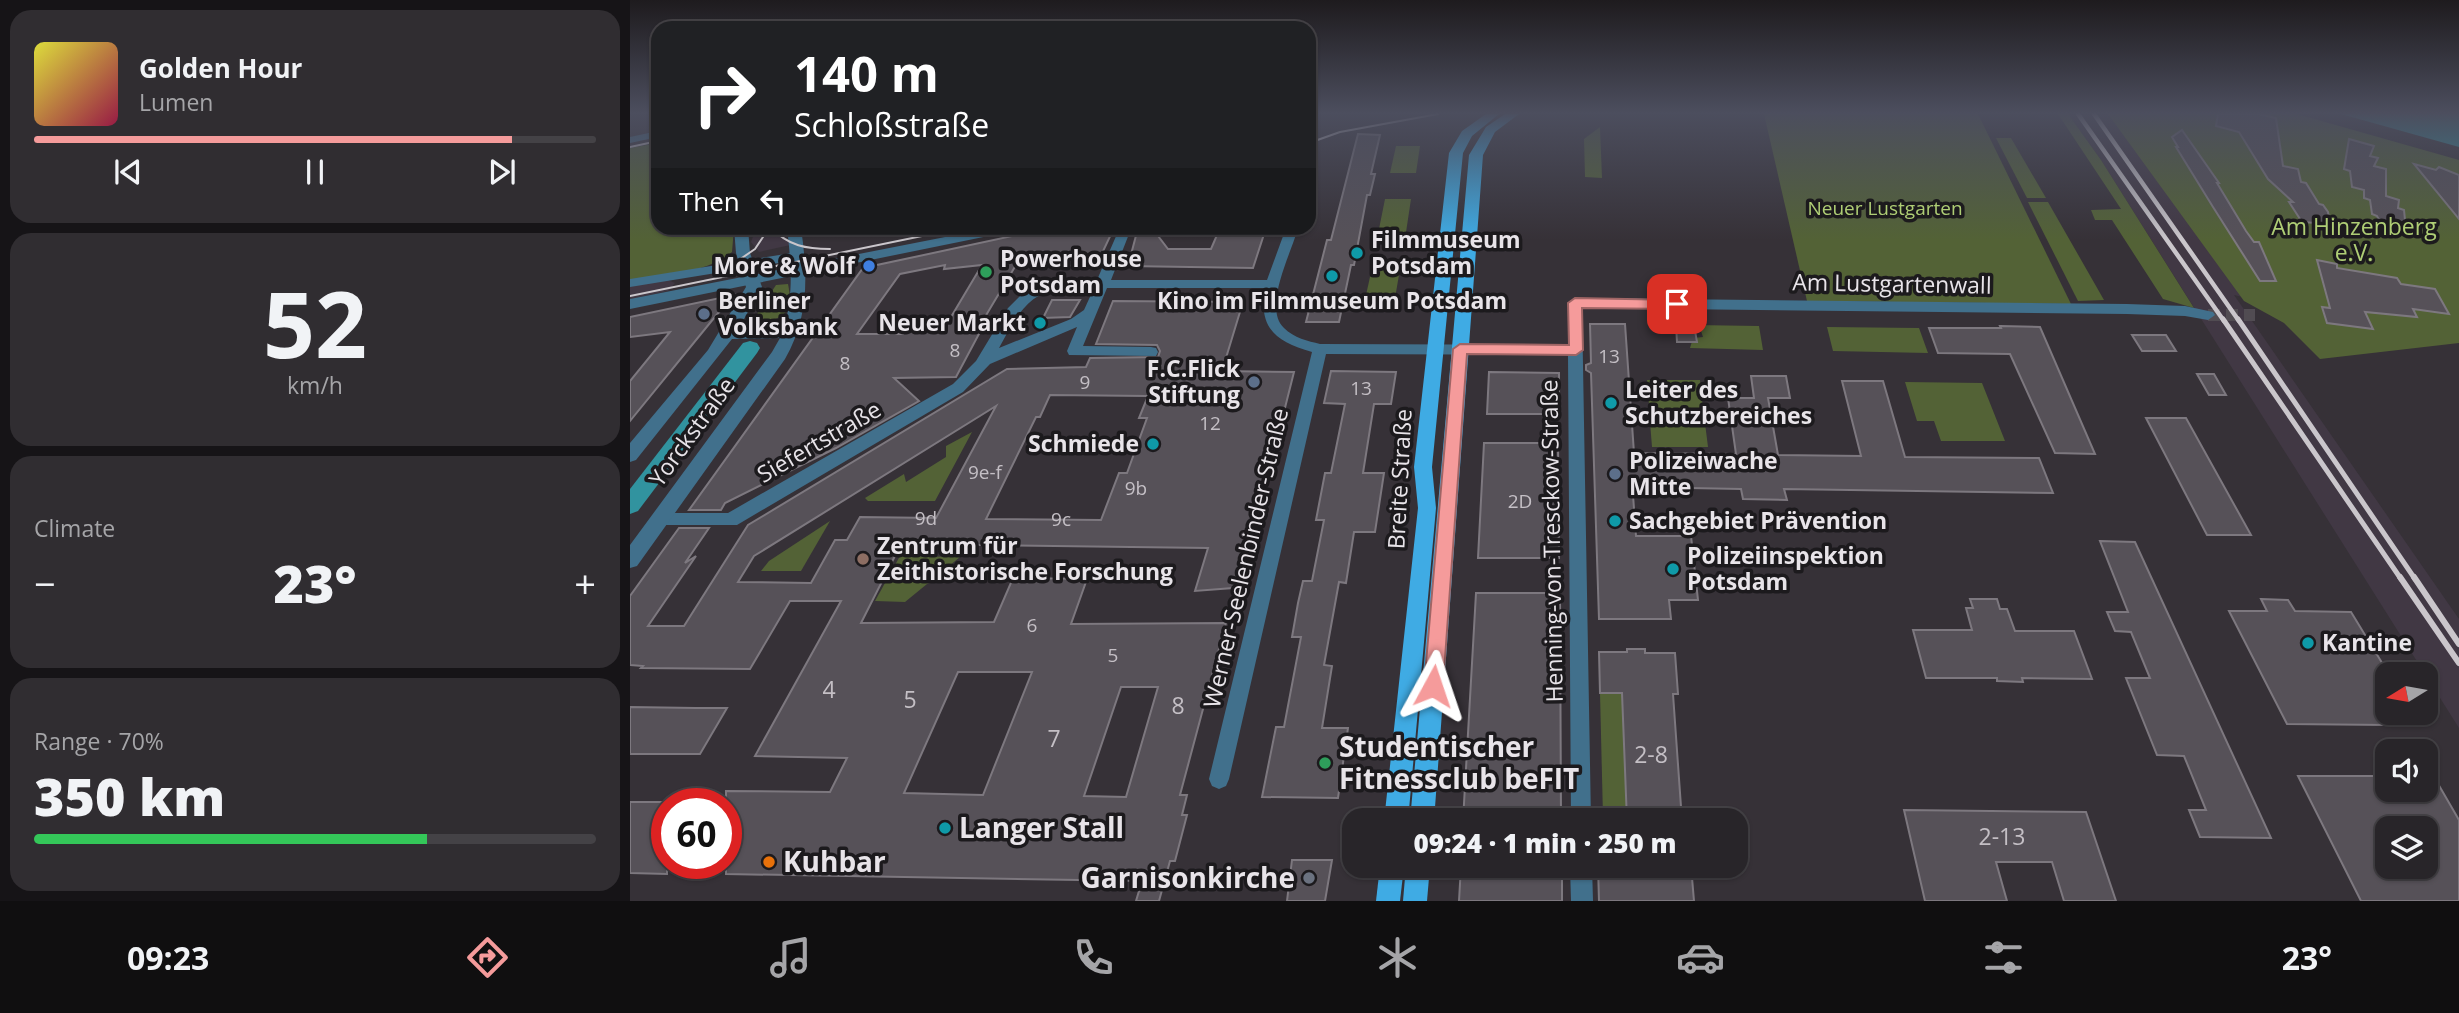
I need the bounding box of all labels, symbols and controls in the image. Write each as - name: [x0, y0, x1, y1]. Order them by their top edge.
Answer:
- text: 140 m: [794, 40, 939, 106]
- icon: right: [679, 49, 770, 140]
- text: Golden Hour: [139, 50, 302, 86]
- text: Lumen: [139, 86, 213, 118]
- text: Schloßstraße: [794, 103, 989, 146]
- icon: previous: [109, 153, 147, 191]
- icon: pause: [296, 153, 334, 191]
- icon: next: [483, 153, 521, 191]
- icon: left: [754, 182, 792, 220]
- text: Then: [679, 183, 740, 219]
- park label: Neuer Lustgarten: [1807, 195, 1963, 221]
- park label: Am Hinzenberg e.V.: [2271, 210, 2437, 268]
- place label: Filmmuseum Potsdam: [1371, 223, 1521, 281]
- place label: Powerhouse Potsdam: [1000, 242, 1142, 300]
- marker: Filmmuseum Potsdam: [1349, 245, 1365, 261]
- place label: More & Wolf: [713, 249, 856, 281]
- marker: More & Wolf: [861, 258, 877, 274]
- text: 52: [263, 261, 367, 385]
- marker: Powerhouse Potsdam: [978, 264, 994, 280]
- street label: Am Lustgartenwall: [1792, 265, 1992, 301]
- marker: Kino im Filmmuseum Potsdam: [1324, 268, 1340, 284]
- pin: [1647, 274, 1707, 334]
- place label: Berliner Volksbank: [718, 284, 838, 342]
- place label: Kino im Filmmuseum Potsdam: [1157, 284, 1507, 316]
- icon: arrive: [1658, 285, 1696, 323]
- marker: Berliner Volksbank: [696, 306, 712, 322]
- place label: Neuer Markt: [878, 306, 1026, 338]
- marker: Neuer Markt: [1032, 315, 1048, 331]
- house number: 8: [950, 337, 960, 363]
- house number: 13: [1598, 343, 1620, 369]
- house number: 8: [840, 350, 850, 376]
- place label: F.C.Flick Stiftung: [1147, 352, 1241, 410]
- text: km/h: [287, 369, 343, 401]
- house number: 9: [1080, 369, 1090, 395]
- street label: Yorckstraße: [641, 370, 742, 493]
- place label: Leiter des Schutzbereiches: [1625, 373, 1812, 431]
- marker: F.C.Flick Stiftung: [1246, 374, 1262, 390]
- house number: 13: [1350, 375, 1372, 401]
- street label: Henning-von-Tresckow-Straße: [1532, 379, 1570, 703]
- street label: Siefertstraße: [751, 393, 886, 490]
- marker: Leiter des Schutzbereiches: [1603, 395, 1619, 411]
- street label: Werner-Seelenbinder-Straße: [1195, 405, 1295, 711]
- street label: Breite Straße: [1379, 408, 1419, 550]
- house number: 12: [1199, 410, 1221, 436]
- place label: Schmiede: [1028, 427, 1139, 459]
- marker: Schmiede: [1145, 436, 1161, 452]
- place label: Polizeiwache Mitte: [1629, 444, 1778, 502]
- house number: 9e-f: [968, 459, 1004, 485]
- marker: Polizeiwache Mitte: [1607, 466, 1623, 482]
- house number: 9b: [1125, 475, 1147, 501]
- house number: 2D: [1508, 488, 1532, 514]
- place label: Sachgebiet Prävention: [1629, 504, 1887, 536]
- house number: 9d: [915, 505, 937, 531]
- house number: 9c: [1051, 506, 1071, 532]
- text: Climate: [34, 512, 115, 544]
- marker: Sachgebiet Prävention: [1607, 513, 1623, 529]
- place label: Zentrum für Zeithistorische Forschung: [877, 529, 1173, 587]
- place label: Polizeiinspektion Potsdam: [1687, 539, 1884, 597]
- text: 23°: [274, 547, 356, 618]
- marker: Zentrum für Zeithistorische Forschung: [855, 551, 871, 567]
- text: −: [34, 557, 56, 609]
- text: +: [574, 557, 596, 609]
- marker: Polizeiinspektion Potsdam: [1665, 561, 1681, 577]
- house number: 6: [1027, 612, 1037, 638]
- place label: Kantine: [2322, 626, 2412, 658]
- marker: Kantine: [2300, 635, 2316, 651]
- house number: 5: [1108, 642, 1118, 668]
- position arrow: [1396, 649, 1470, 723]
- north arrow: [2375, 662, 2438, 724]
- map controls: [2375, 662, 2438, 879]
- house number: 4: [822, 673, 836, 705]
- house number: 5: [903, 683, 917, 715]
- house number: 8: [1171, 689, 1185, 721]
- house number: 7: [1047, 722, 1061, 754]
- text: Range · 70%: [34, 725, 164, 757]
- place label: Studentischer Fitnessclub beFIT: [1339, 727, 1579, 797]
- house number: 2-8: [1634, 738, 1668, 770]
- button: sound: [2375, 739, 2438, 802]
- marker: Studentischer Fitnessclub beFIT: [1317, 755, 1333, 771]
- text: 350 km: [34, 760, 225, 831]
- speed limit sign: 60: [651, 788, 742, 879]
- place label: Langer Stall: [959, 808, 1124, 846]
- button: layers: [2375, 816, 2438, 879]
- marker: Langer Stall: [937, 820, 953, 836]
- house number: 2-13: [1979, 820, 2025, 852]
- text: 09:24 · 1 min · 250 m: [1414, 825, 1676, 861]
- place label: Kuhbar: [783, 842, 886, 880]
- marker: Kuhbar: [761, 854, 777, 870]
- place label: Garnisonkirche: [1081, 858, 1295, 896]
- marker: Garnisonkirche: [1301, 870, 1317, 886]
- icon: directions: [463, 933, 512, 982]
- icon: music: [766, 933, 815, 982]
- icon: phone: [1069, 933, 1118, 982]
- icon: climate: [1373, 933, 1422, 982]
- icon: car: [1676, 933, 1725, 982]
- icon: filters: [1979, 933, 2028, 982]
- text: 09:23: [127, 936, 209, 979]
- text: 23°: [2282, 936, 2332, 979]

